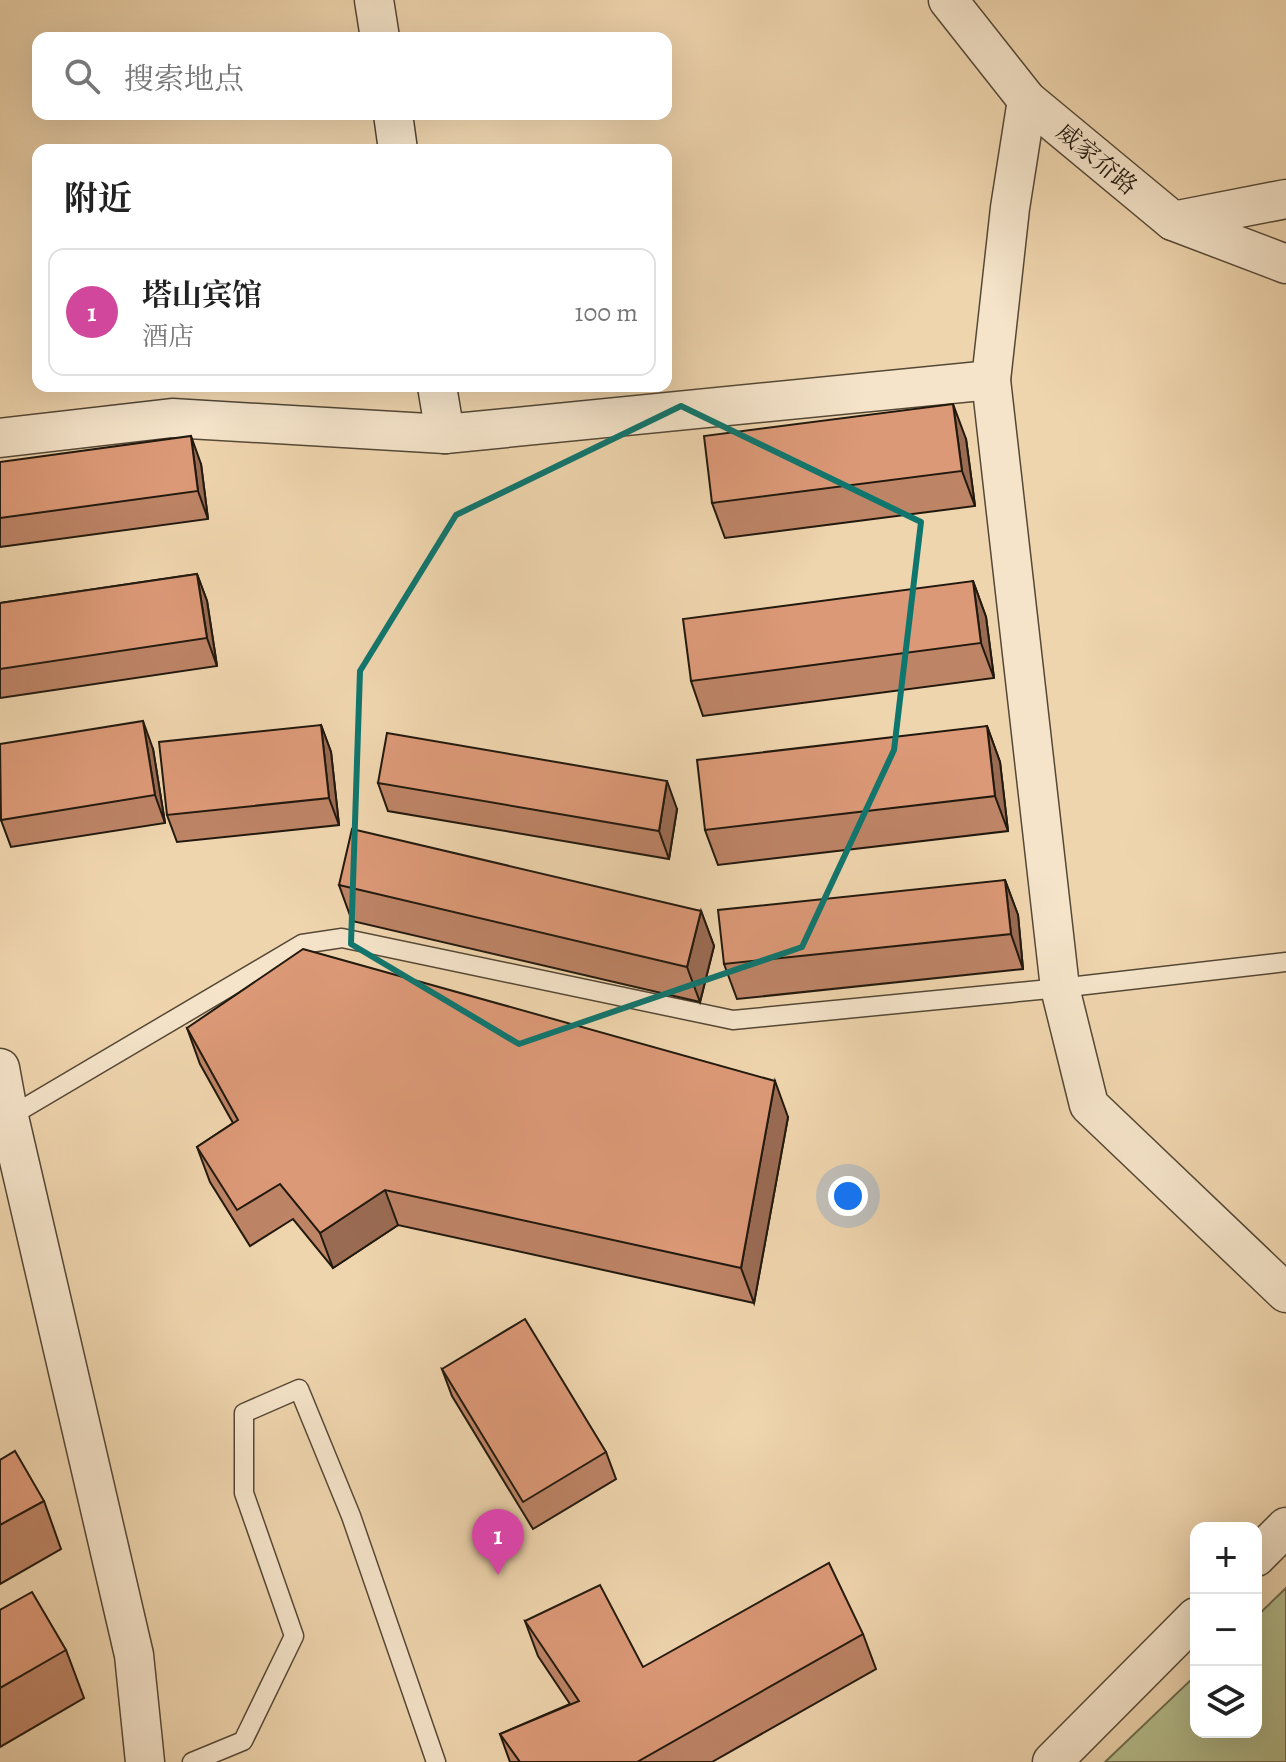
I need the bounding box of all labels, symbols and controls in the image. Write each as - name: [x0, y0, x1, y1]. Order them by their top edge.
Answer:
- search box: [32, 32, 672, 120]
- icon: search: [60, 54, 104, 98]
- text: 搜索地点: [124, 59, 244, 99]
- street label: 威家夼路: [1050, 116, 1144, 202]
- text: 附近: [64, 175, 132, 222]
- text: 塔山宾馆: [142, 275, 262, 315]
- text: 1: [87, 295, 97, 330]
- text: 100 m: [575, 295, 638, 330]
- text: 酒店: [142, 319, 194, 354]
- your location: [828, 1176, 868, 1216]
- pin: 1: [472, 1509, 524, 1575]
- map controls: [1190, 1522, 1262, 1738]
- button: +: [1190, 1522, 1262, 1594]
- button: −: [1190, 1594, 1262, 1666]
- button: layers: [1190, 1666, 1262, 1738]

